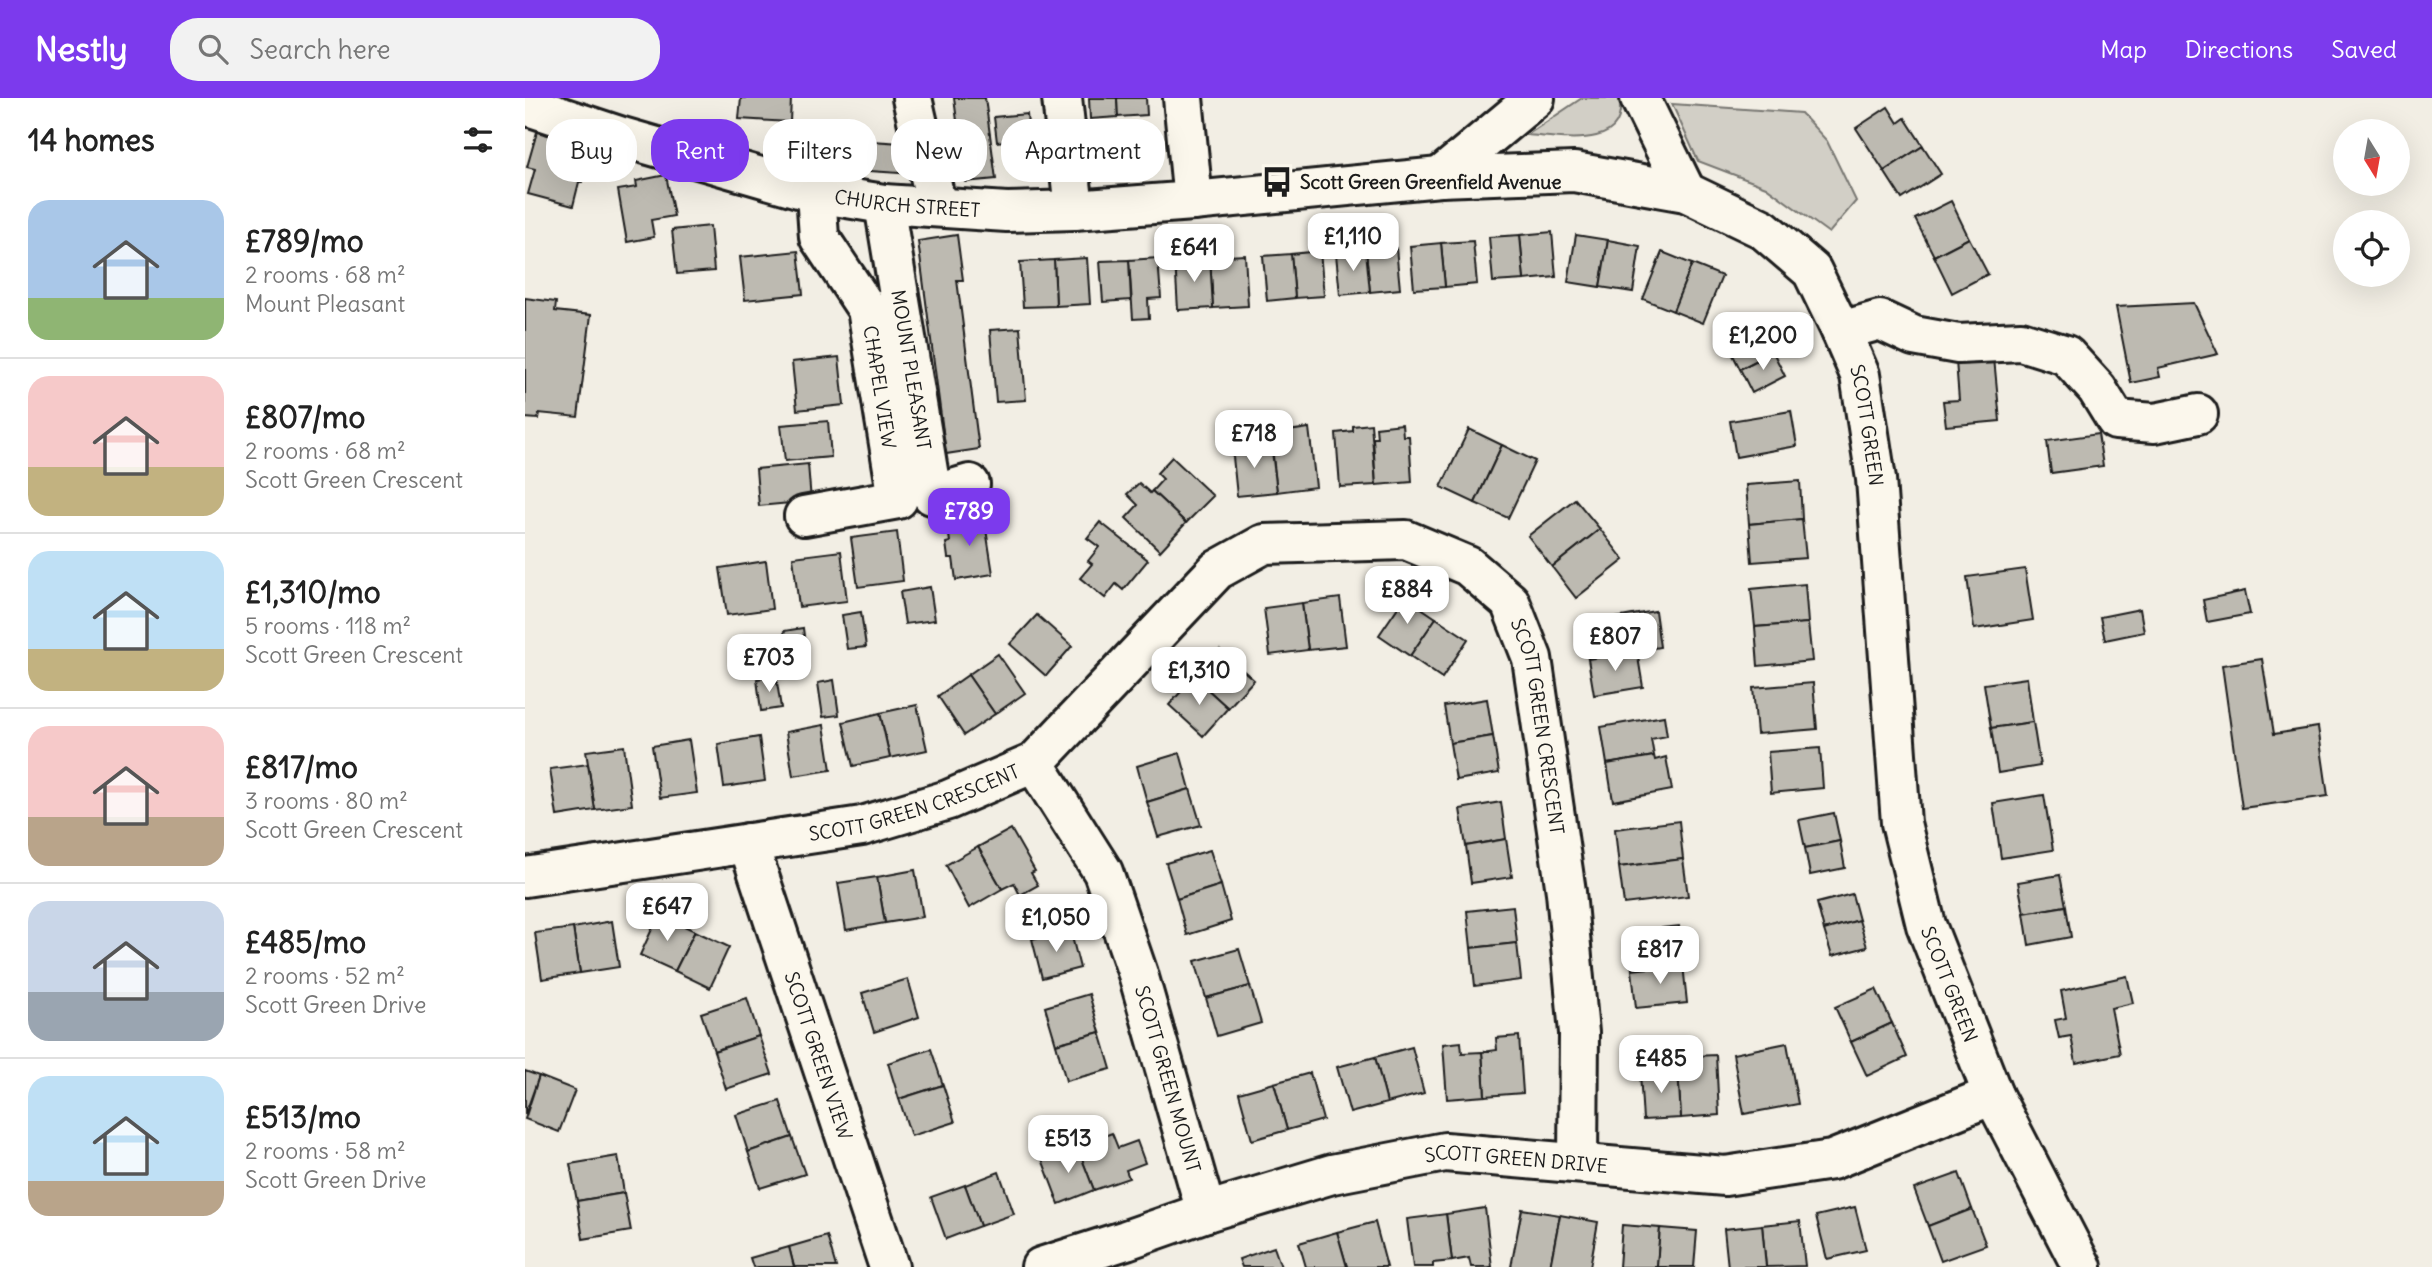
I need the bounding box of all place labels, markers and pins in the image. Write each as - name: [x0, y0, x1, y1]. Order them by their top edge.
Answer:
- bus stop icon: Scott Green Greenfield Avenue: [1260, 165, 1294, 199]
- place label: Scott Green Greenfield Avenue: [1300, 170, 1561, 194]
- pin: £1,110: [1296, 214, 1410, 273]
- pin: £641: [1153, 225, 1235, 284]
- pin: £1,200: [1706, 313, 1820, 372]
- pin: £718: [1213, 410, 1295, 470]
- pin: £789: [928, 489, 1010, 548]
- pin: £884: [1366, 566, 1448, 626]
- pin: £807: [1574, 614, 1656, 673]
- pin: £703: [728, 634, 810, 694]
- pin: £1,310: [1142, 648, 1256, 707]
- pin: £647: [626, 884, 708, 943]
- pin: £1,050: [999, 894, 1113, 954]
- pin: £817: [1619, 926, 1701, 986]
- pin: £485: [1620, 1035, 1702, 1095]
- pin: £513: [1027, 1116, 1109, 1175]

